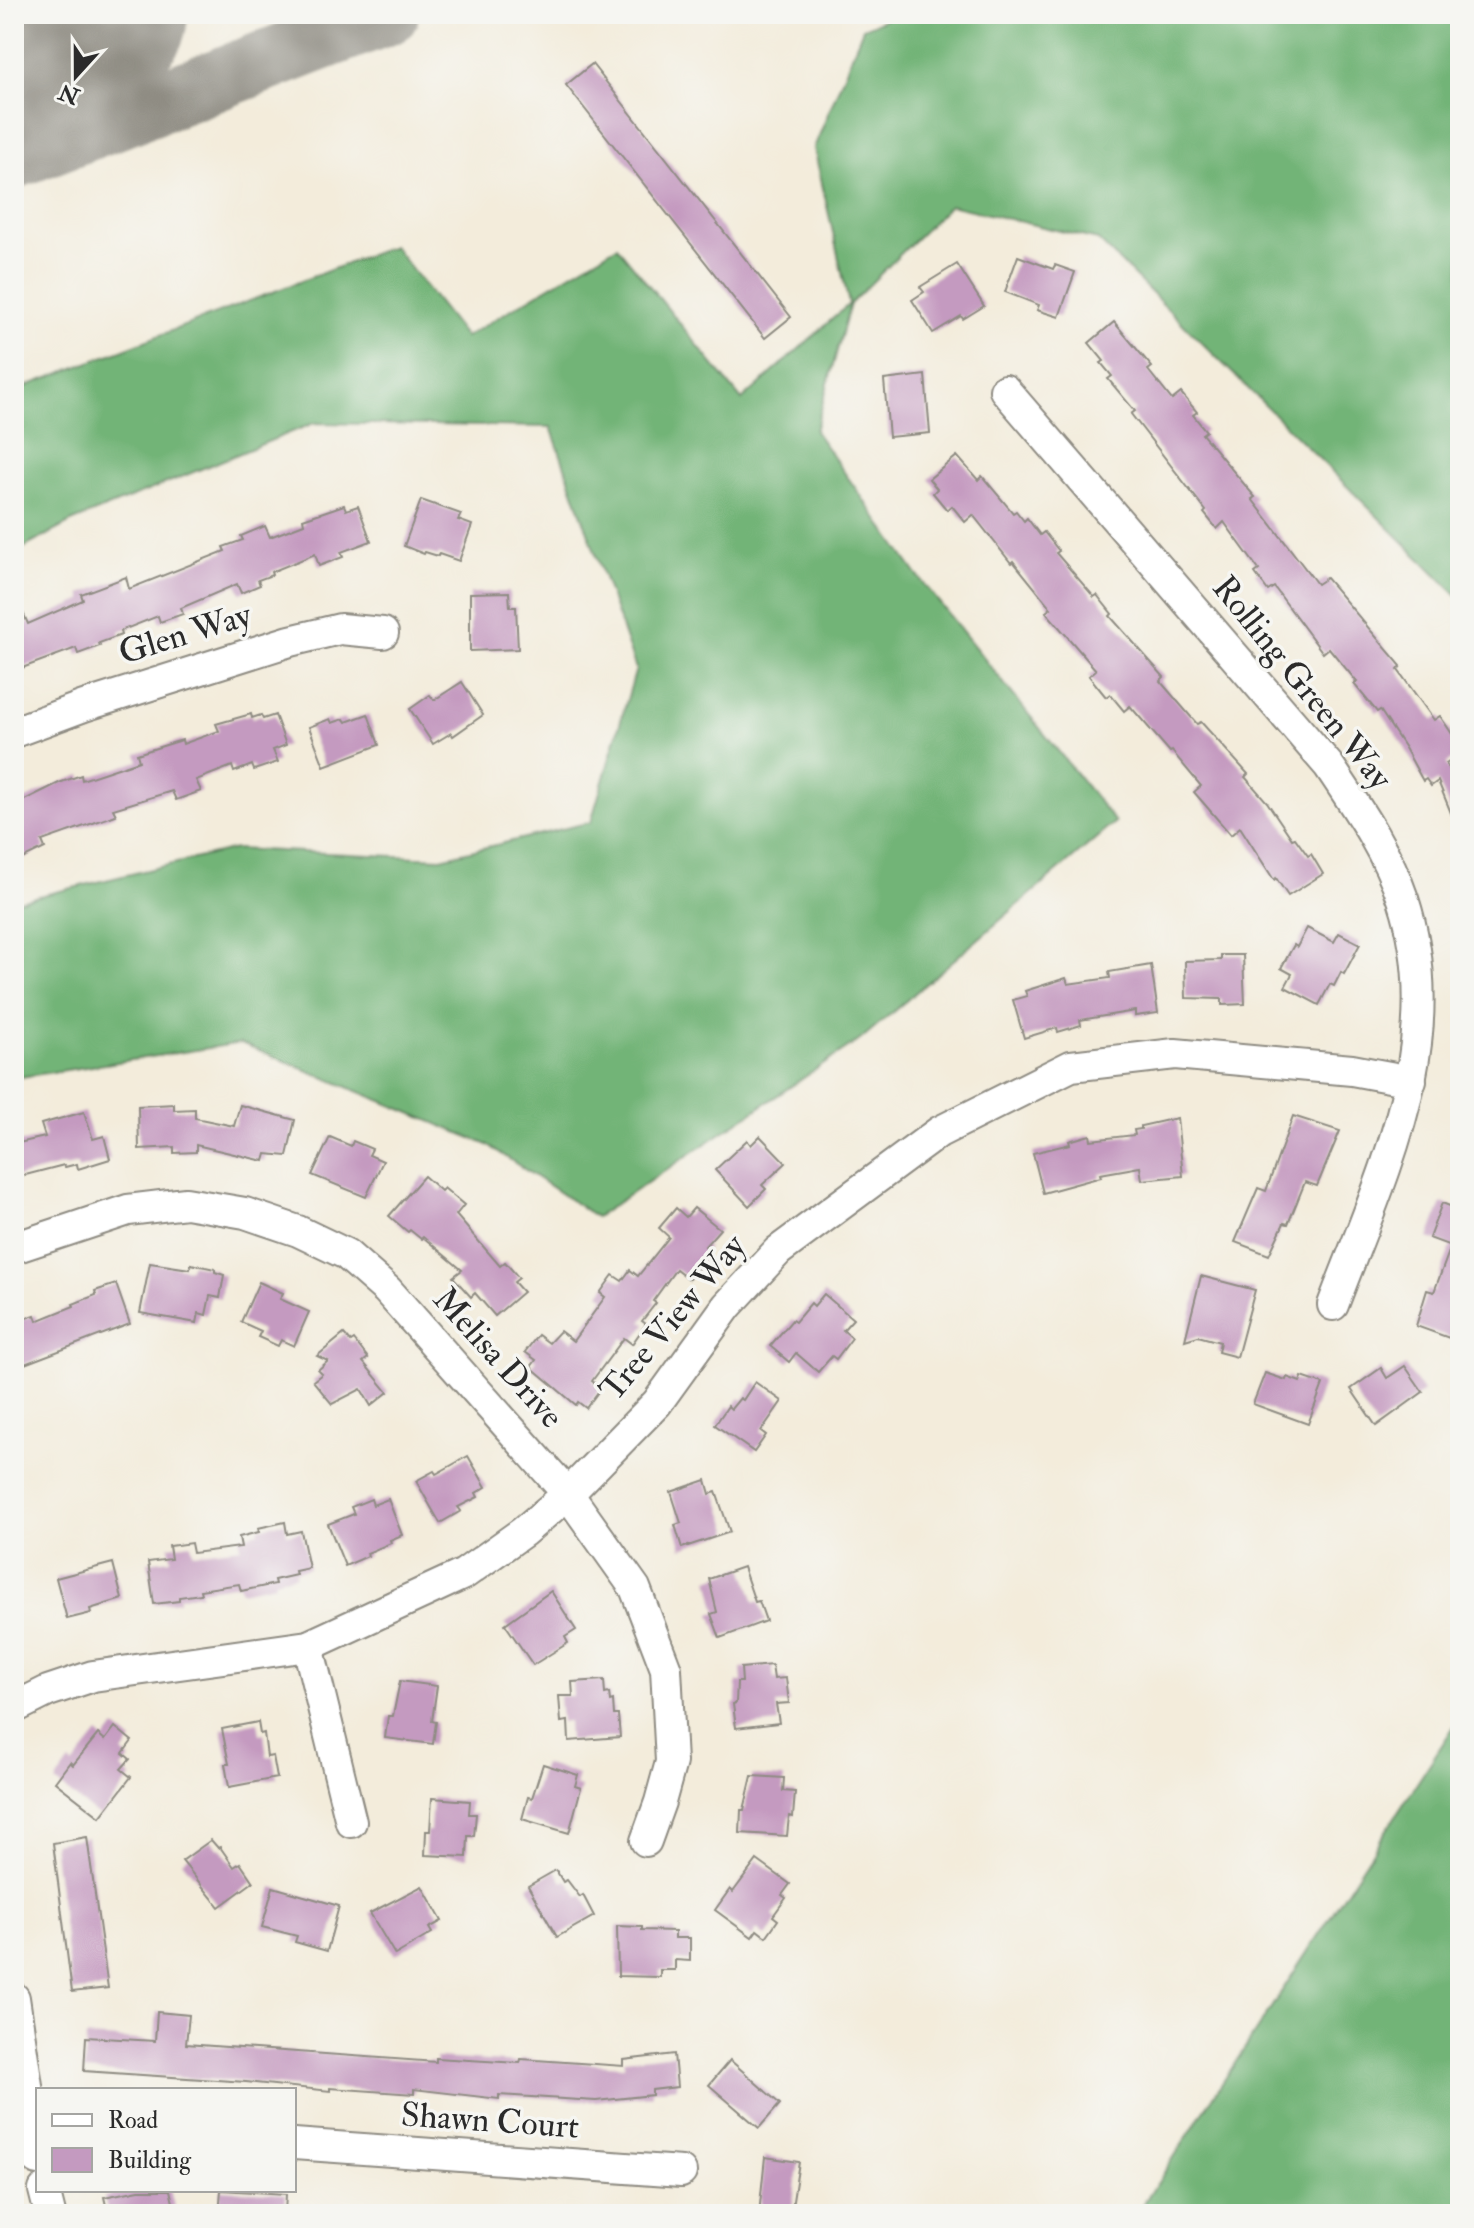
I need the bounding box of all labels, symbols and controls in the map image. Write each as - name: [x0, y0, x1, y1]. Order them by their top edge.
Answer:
- north arrow: [36, 36, 116, 116]
- text: N: [55, 77, 84, 111]
- street label: Rolling Green Way: [1203, 567, 1402, 799]
- street label: Glen Way: [114, 593, 257, 674]
- street label: Tree View Way: [591, 1225, 756, 1410]
- street label: Melisa Drive: [423, 1279, 573, 1437]
- legend: [36, 2088, 296, 2192]
- street label: Shawn Court: [399, 2093, 581, 2149]
- text: Road: [108, 2105, 158, 2136]
- text: Building: [108, 2145, 192, 2176]

